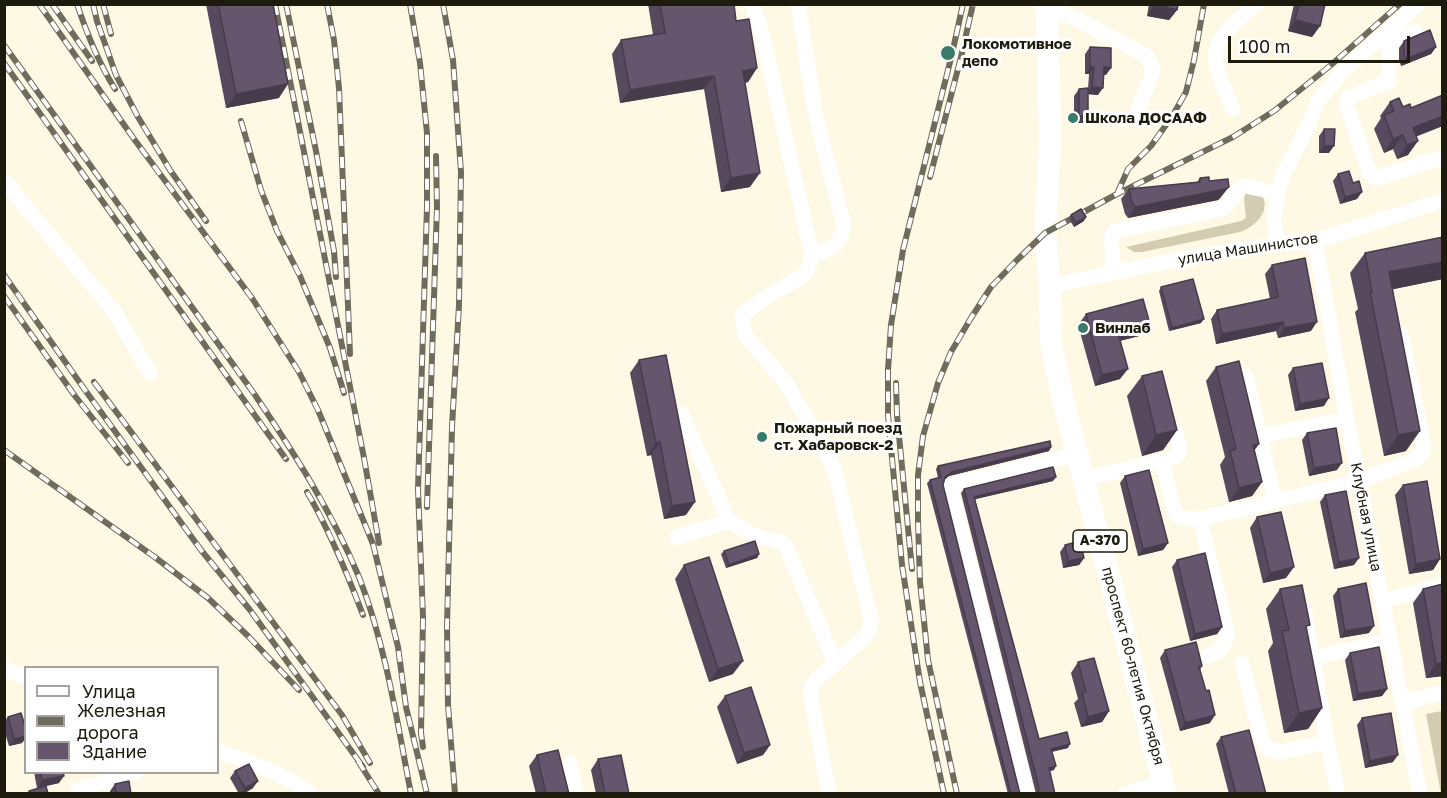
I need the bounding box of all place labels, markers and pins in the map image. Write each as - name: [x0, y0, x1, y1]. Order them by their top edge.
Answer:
- place label: Локомотивное депо: [962, 35, 1072, 70]
- marker: Локомотивное депо: [939, 44, 957, 62]
- place label: Школа ДОСААФ: [1085, 109, 1207, 127]
- marker: Школа ДОСААФ: [1066, 111, 1080, 125]
- place label: Винлаб: [1095, 319, 1151, 337]
- marker: Винлаб: [1076, 321, 1090, 335]
- place label: Пожарный поезд ст. Хабаровск-2: [774, 419, 902, 454]
- marker: Пожарный поезд ст. Хабаровск-2: [755, 430, 769, 444]

